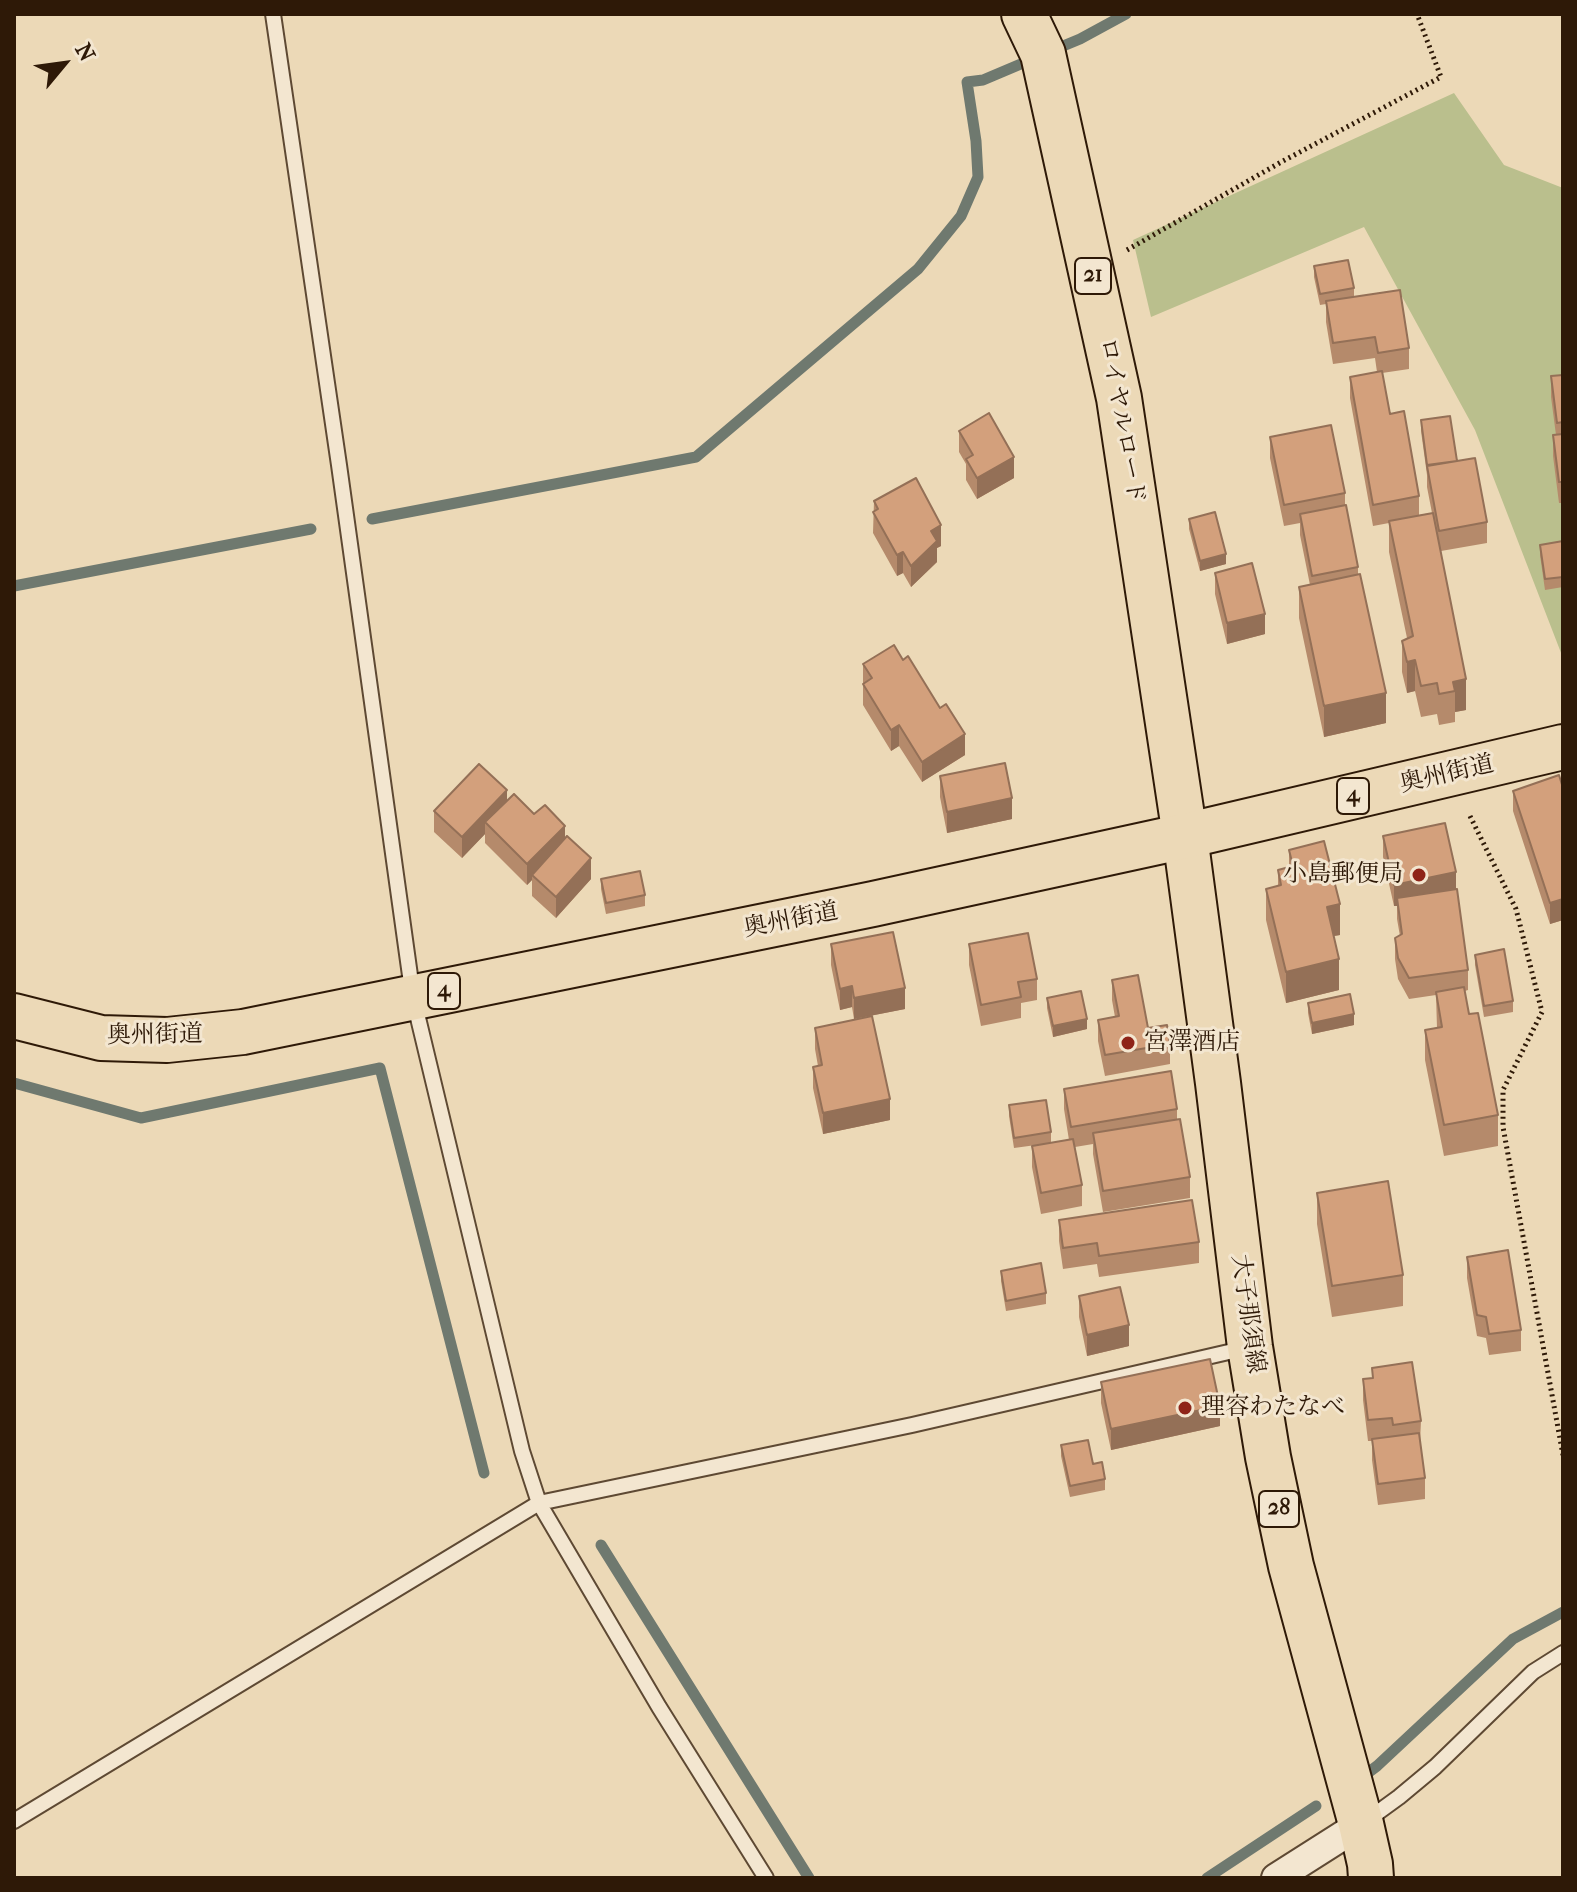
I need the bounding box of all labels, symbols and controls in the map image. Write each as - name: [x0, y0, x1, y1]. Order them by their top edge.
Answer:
- north arrow: [24, 24, 104, 104]
- text: N: [70, 39, 100, 66]
- road number: 21: [1075, 258, 1111, 294]
- street label: ロイヤルロード: [1092, 336, 1150, 506]
- street label: 奥州街道: [1397, 750, 1497, 800]
- road number: 4: [1337, 778, 1369, 814]
- place label: 小島郵便局: [1283, 861, 1403, 889]
- marker: 小島郵便局: [1410, 866, 1428, 884]
- street label: 奥州街道: [741, 898, 841, 944]
- road number: 4: [428, 973, 460, 1009]
- street label: 奥州街道: [107, 1021, 203, 1051]
- place label: 宮澤酒店: [1144, 1029, 1240, 1057]
- marker: 宮澤酒店: [1119, 1034, 1137, 1052]
- street label: 大子那須線: [1224, 1253, 1270, 1375]
- place label: 理容わたなべ: [1201, 1394, 1345, 1422]
- marker: 理容わたなべ: [1176, 1399, 1194, 1417]
- road number: 28: [1259, 1491, 1299, 1527]

